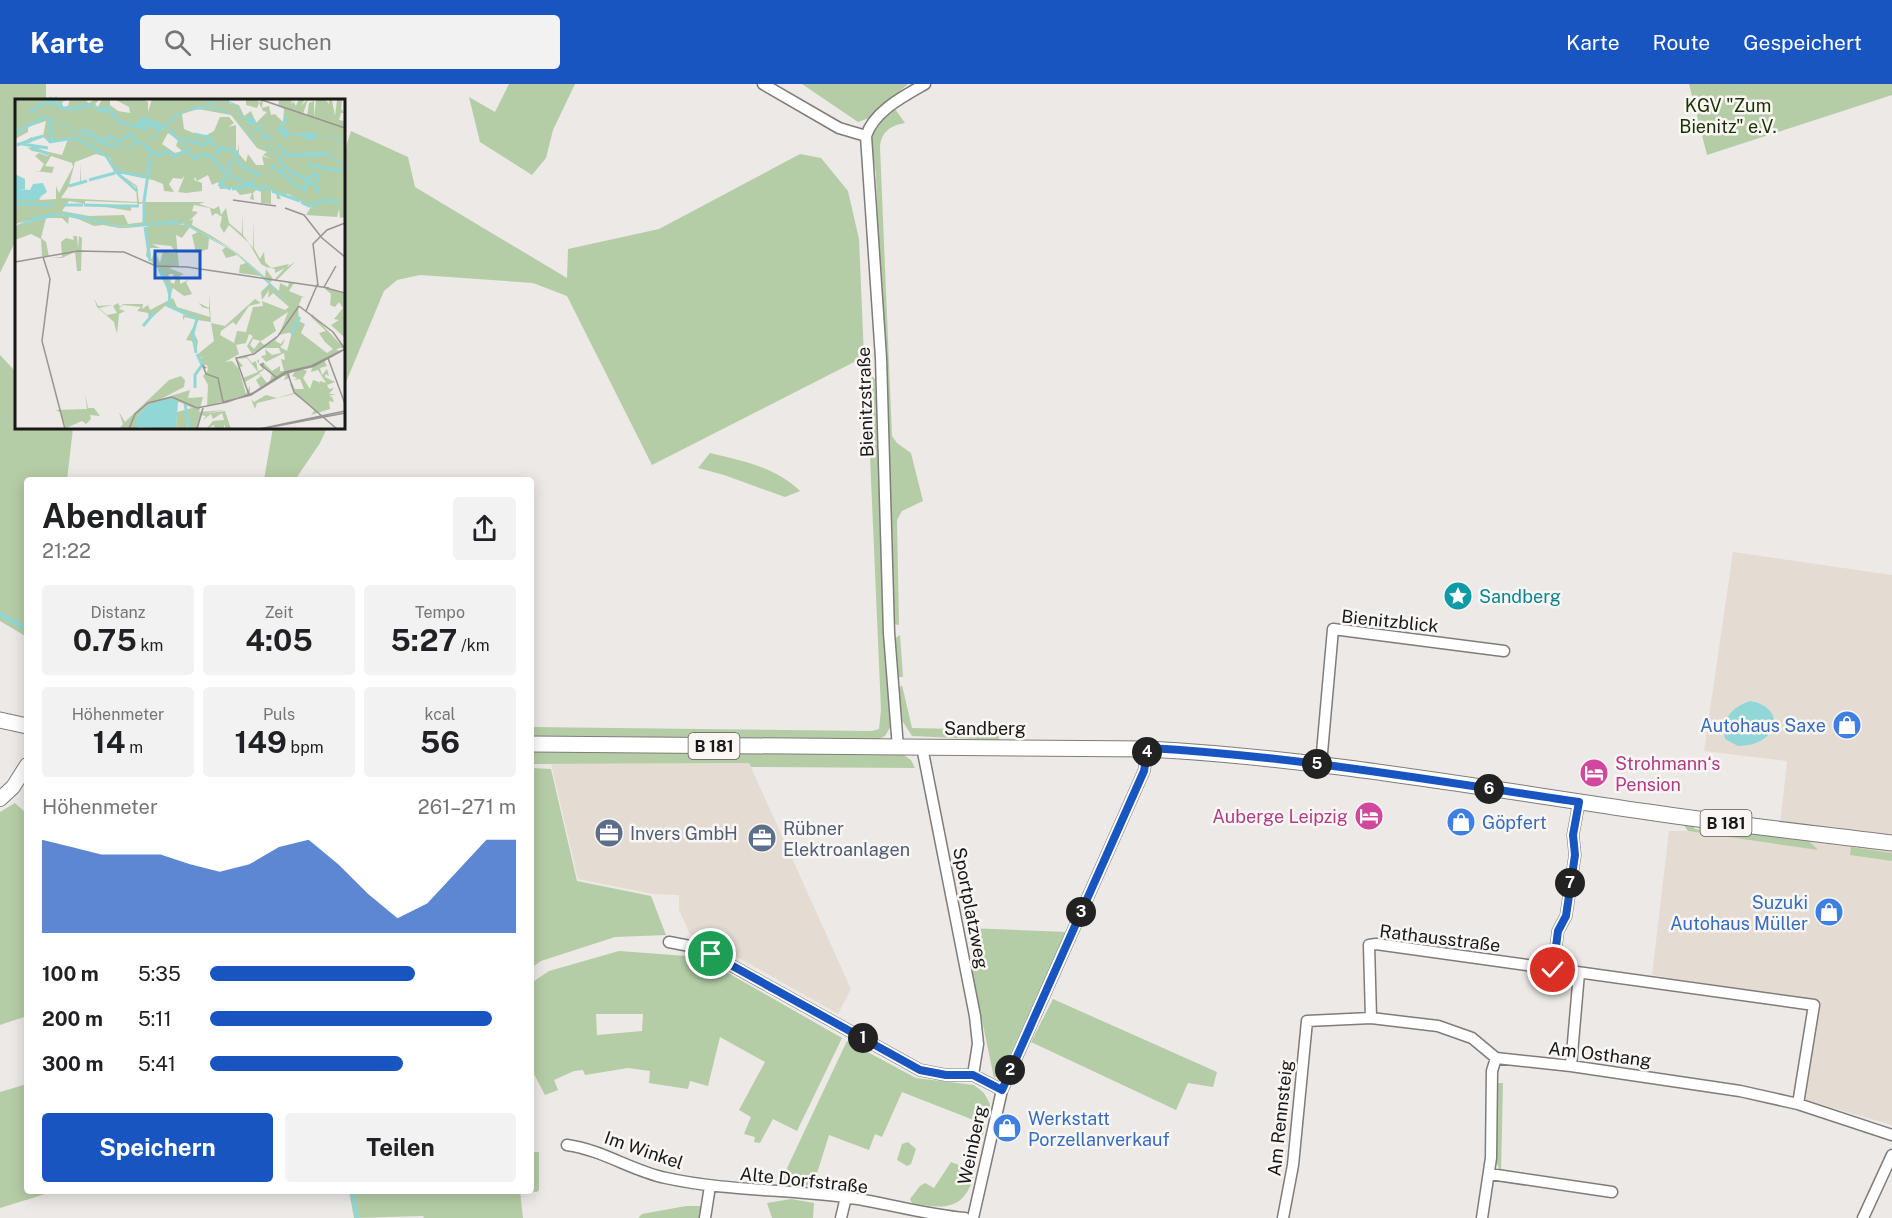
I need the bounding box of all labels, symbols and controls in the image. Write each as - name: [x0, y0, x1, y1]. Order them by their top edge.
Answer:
- search box: [140, 15, 560, 69]
- text: Karte: [30, 26, 104, 59]
- icon: search: [161, 26, 194, 59]
- text: Hier suchen: [209, 29, 332, 55]
- text: Karte: [1566, 30, 1620, 55]
- text: Route: [1653, 30, 1710, 55]
- text: Gespeichert: [1743, 30, 1862, 55]
- park label: KGV "Zum Bienitz" e.V.: [1679, 95, 1777, 137]
- inset map: [15, 99, 345, 429]
- street label: Bienitzstraße: [853, 346, 877, 458]
- text: Abendlauf: [42, 497, 207, 535]
- button: share: [453, 497, 516, 560]
- text: 21:22: [42, 539, 91, 563]
- place icon: Sandberg: [1442, 580, 1474, 612]
- place label: Sandberg: [1479, 586, 1561, 607]
- text: Distanz: [91, 603, 145, 622]
- text: Zeit: [264, 603, 294, 622]
- text: Tempo: [415, 603, 465, 622]
- street label: Bienitzblick: [1340, 605, 1440, 637]
- text: 0.75: [73, 622, 137, 658]
- text: 4:05: [245, 622, 313, 658]
- text: 5:27: [390, 622, 457, 658]
- text: km: [137, 636, 163, 655]
- text: /km: [457, 636, 490, 655]
- text: Höhenmeter: [72, 705, 164, 724]
- text: Puls: [263, 705, 295, 724]
- text: kcal: [425, 705, 455, 724]
- shop icon: Autohaus Saxe: [1831, 709, 1863, 741]
- place label: Autohaus Saxe: [1700, 715, 1826, 736]
- street label: Sandberg: [944, 718, 1026, 739]
- text: 14: [93, 724, 125, 760]
- text: 149: [234, 724, 287, 760]
- text: 56: [420, 724, 460, 760]
- road number: B 181: [688, 733, 740, 759]
- pin: 4: [1132, 737, 1162, 767]
- text: m: [125, 738, 143, 757]
- text: bpm: [287, 738, 324, 757]
- text: 4: [1142, 742, 1152, 761]
- pin: 5: [1302, 749, 1332, 779]
- place label: Strohmann‘s Pension: [1615, 753, 1720, 795]
- text: 5: [1312, 754, 1322, 773]
- hotel icon: Strohmann‘s Pension: [1578, 757, 1610, 789]
- pin: 6: [1474, 774, 1504, 804]
- text: 6: [1484, 779, 1494, 798]
- text: Höhenmeter: [42, 795, 158, 819]
- text: 261–271 m: [418, 795, 516, 819]
- hotel icon: Auberge Leipzig: [1353, 800, 1385, 832]
- place label: Auberge Leipzig: [1212, 806, 1348, 827]
- shop icon: Göpfert: [1445, 806, 1477, 838]
- road number: B 181: [1700, 810, 1752, 836]
- place label: Göpfert: [1482, 812, 1547, 833]
- office icon: Invers GmbH: [593, 817, 625, 849]
- place label: Rübner Elektroanlagen: [783, 818, 910, 860]
- office icon: Rübner Elektroanlagen: [746, 822, 778, 854]
- place label: Invers GmbH: [630, 823, 738, 844]
- street label: Sportplatzweg: [949, 846, 993, 970]
- pin: 7: [1555, 868, 1585, 898]
- text: 7: [1565, 873, 1575, 892]
- place label: Suzuki Autohaus Müller: [1670, 892, 1808, 934]
- shop icon: Suzuki Autohaus Müller: [1813, 896, 1845, 928]
- pin: 3: [1066, 897, 1096, 927]
- text: 3: [1076, 902, 1086, 921]
- street label: Rathausstraße: [1378, 920, 1502, 956]
- pin: [685, 928, 736, 979]
- icon: arrive: [694, 937, 727, 970]
- pin: [1527, 944, 1578, 995]
- icon: check: [1536, 953, 1569, 986]
- text: 100 m: [42, 962, 99, 986]
- text: 5:35: [138, 962, 181, 986]
- text: 200 m: [42, 1007, 103, 1031]
- text: 5:11: [138, 1007, 172, 1031]
- pin: 1: [848, 1023, 878, 1053]
- text: 1: [860, 1028, 866, 1047]
- street label: Am Osthang: [1547, 1037, 1653, 1071]
- text: 300 m: [42, 1052, 103, 1076]
- text: 5:41: [138, 1052, 176, 1076]
- pin: 2: [995, 1055, 1025, 1085]
- street label: Am Rennsteig: [1263, 1059, 1297, 1177]
- text: 2: [1005, 1060, 1015, 1079]
- street label: Weinberg: [953, 1103, 991, 1187]
- place label: Werkstatt Porzellanverkauf: [1028, 1108, 1170, 1150]
- shop icon: Werkstatt Porzellanverkauf: [991, 1112, 1023, 1144]
- button: Speichern: [42, 1113, 273, 1182]
- button: Teilen: [285, 1113, 516, 1182]
- street label: Im Winkel: [602, 1127, 686, 1173]
- street label: Alte Dorfstraße: [739, 1163, 869, 1197]

